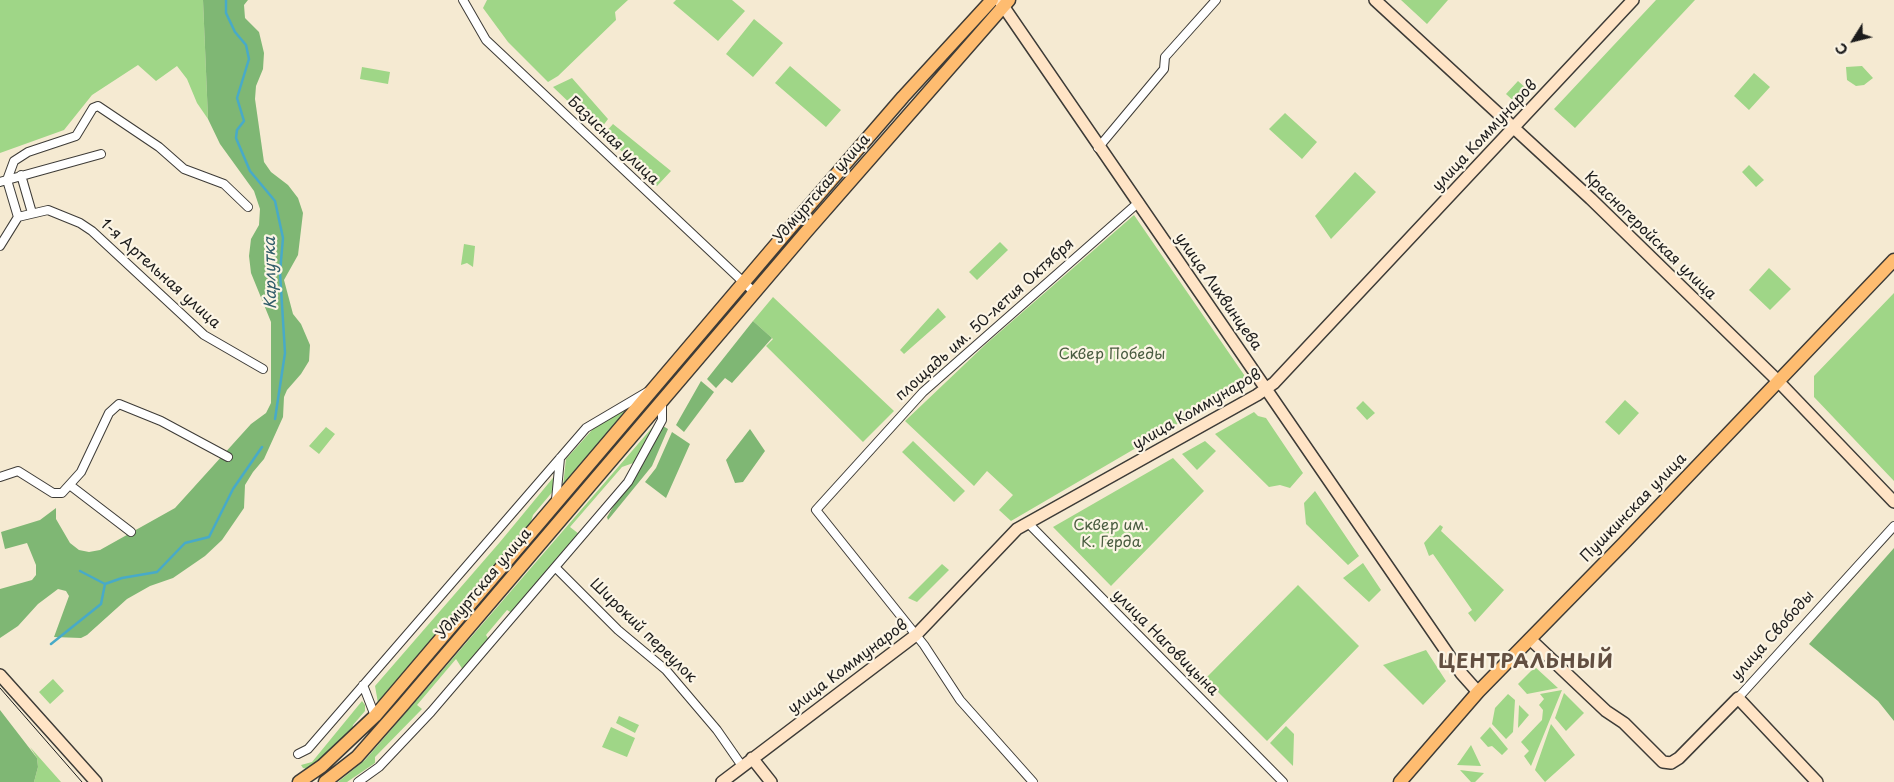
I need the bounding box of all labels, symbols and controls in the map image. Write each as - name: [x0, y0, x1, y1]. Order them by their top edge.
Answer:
- north arrow: [1829, 15, 1879, 65]
- text: С: [1830, 39, 1853, 60]
- street label: улица Коммунаров: [1429, 77, 1541, 195]
- street label: Базисная улица: [564, 93, 662, 189]
- street label: Удмуртская улица: [770, 131, 874, 247]
- street label: Красногеройская улица: [1580, 168, 1720, 304]
- street label: 1-я Артельная улица: [96, 215, 224, 333]
- street label: улица Лихвинцева: [1171, 230, 1265, 354]
- street label: площадь им. 50-летия Октября: [892, 235, 1078, 405]
- water label: Карлутка: [261, 237, 281, 309]
- park label: Сквер Победы: [1059, 346, 1165, 364]
- street label: улица Коммунаров: [1130, 366, 1264, 454]
- street label: Пушкинская улица: [1577, 450, 1691, 566]
- park label: Сквер им. К. Герда: [1073, 517, 1149, 552]
- street label: Удмуртская улица: [433, 525, 535, 643]
- street label: Широкий переулок: [586, 575, 700, 687]
- street label: улица Наговицына: [1108, 586, 1222, 700]
- street label: улица Свободы: [1728, 587, 1818, 685]
- street label: улица Коммунаров: [785, 616, 911, 718]
- district label: ЦЕНТРАЛЬНЫЙ: [1435, 650, 1617, 674]

